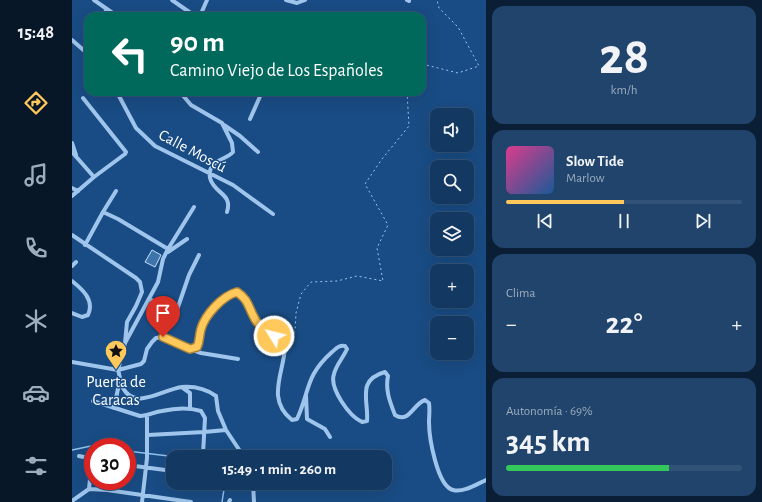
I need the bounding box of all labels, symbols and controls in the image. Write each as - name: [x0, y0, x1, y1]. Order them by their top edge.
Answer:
- text: 15:48: [18, 24, 54, 42]
- icon: left: [104, 28, 156, 80]
- text: 90 m: [170, 29, 225, 57]
- text: 28: [599, 31, 649, 83]
- text: Camino Viejo de Los Españoles: [170, 62, 383, 80]
- text: km/h: [611, 84, 637, 97]
- icon: directions: [22, 89, 50, 117]
- map controls: [430, 108, 474, 360]
- button: sound: [430, 108, 474, 152]
- street label: Calle Moscú: [156, 126, 229, 175]
- text: Slow Tide: [566, 154, 624, 169]
- button: search: [430, 160, 474, 204]
- icon: music: [22, 161, 50, 189]
- text: Marlow: [566, 172, 604, 185]
- icon: previous: [534, 210, 556, 232]
- icon: pause: [613, 210, 635, 232]
- icon: next: [692, 210, 714, 232]
- button: layers: [430, 212, 474, 256]
- icon: phone: [22, 234, 50, 262]
- button: +: [430, 264, 474, 308]
- text: Clima: [506, 287, 536, 300]
- pin: [146, 296, 180, 337]
- icon: arrive: [152, 302, 174, 324]
- icon: climate: [22, 307, 50, 335]
- text: 22°: [605, 309, 643, 339]
- text: −: [506, 313, 517, 335]
- text: +: [731, 313, 742, 335]
- position arrow: [253, 315, 295, 357]
- button: −: [430, 316, 474, 360]
- place icon: Puerta de Caracas: [103, 338, 129, 371]
- place label: Puerta de Caracas: [86, 374, 146, 408]
- icon: car: [22, 379, 50, 407]
- text: Autonomía · 69%: [506, 405, 593, 418]
- text: 345 km: [506, 427, 591, 457]
- speed limit sign: 30: [84, 438, 136, 490]
- icon: filters: [22, 452, 50, 480]
- text: 15:49 · 1 min · 260 m: [222, 462, 336, 477]

